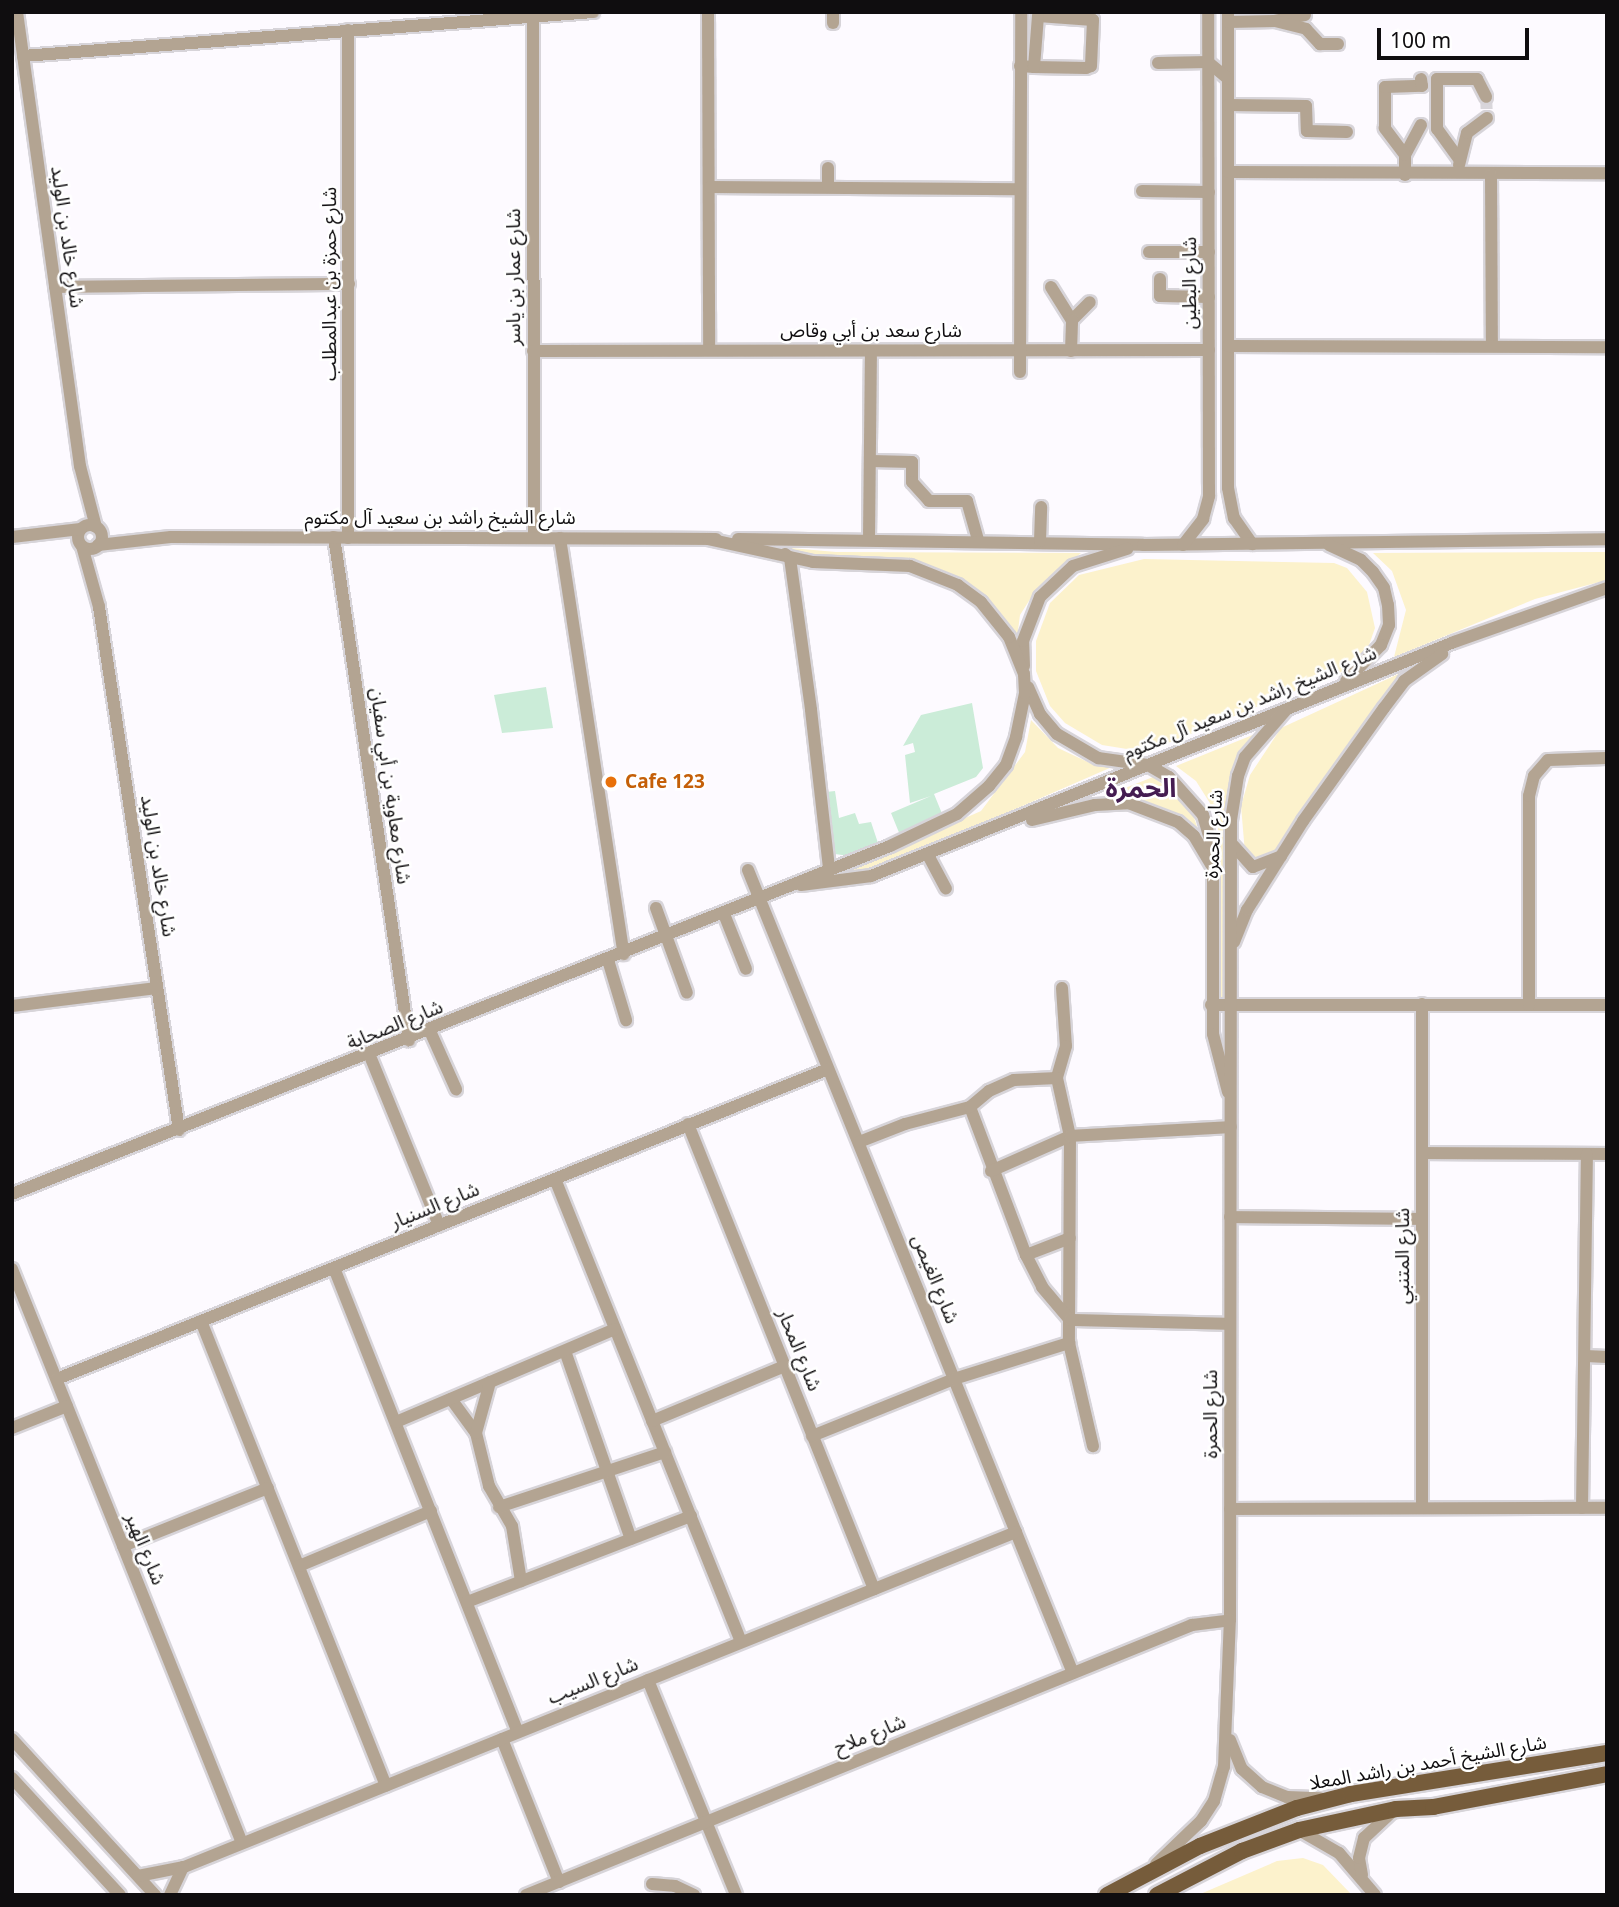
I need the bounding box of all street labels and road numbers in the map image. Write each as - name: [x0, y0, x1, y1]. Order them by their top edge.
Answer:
- street label: شارع خالد بن الوليد: [46, 165, 88, 309]
- street label: شارع حمزة بن عبدالمطلب: [319, 187, 341, 381]
- street label: شارع عمار بن ياسر: [503, 208, 525, 346]
- street label: شارع البطين: [1179, 237, 1201, 329]
- street label: شارع سعد بن أبي وقاص: [780, 320, 962, 342]
- street label: شارع الشيخ راشد بن سعيد آل مكتوم: [304, 507, 576, 529]
- street label: شارع الشيخ راشد بن سعيد آل مكتوم: [1120, 642, 1380, 764]
- street label: شارع معاوية بن أبي سفيان: [365, 686, 415, 886]
- street label: شارع الحمرة: [1200, 789, 1228, 879]
- street label: شارع خالد بن الوليد: [136, 794, 180, 938]
- street label: شارع الصحابة: [344, 995, 446, 1055]
- street label: شارع السنيار: [387, 1178, 483, 1234]
- street label: شارع المتنبي: [1392, 1208, 1414, 1304]
- street label: شارع الغيص: [907, 1231, 963, 1327]
- street label: شارع المحار: [772, 1305, 826, 1395]
- street label: شارع الحمرة: [1200, 1370, 1222, 1458]
- street label: شارع الهير: [120, 1510, 170, 1588]
- street label: شارع السيب: [544, 1653, 642, 1709]
- street label: شارع ملاح: [831, 1710, 909, 1760]
- street label: شارع الشيخ أحمد بن راشد المعلا: [1308, 1731, 1548, 1795]

